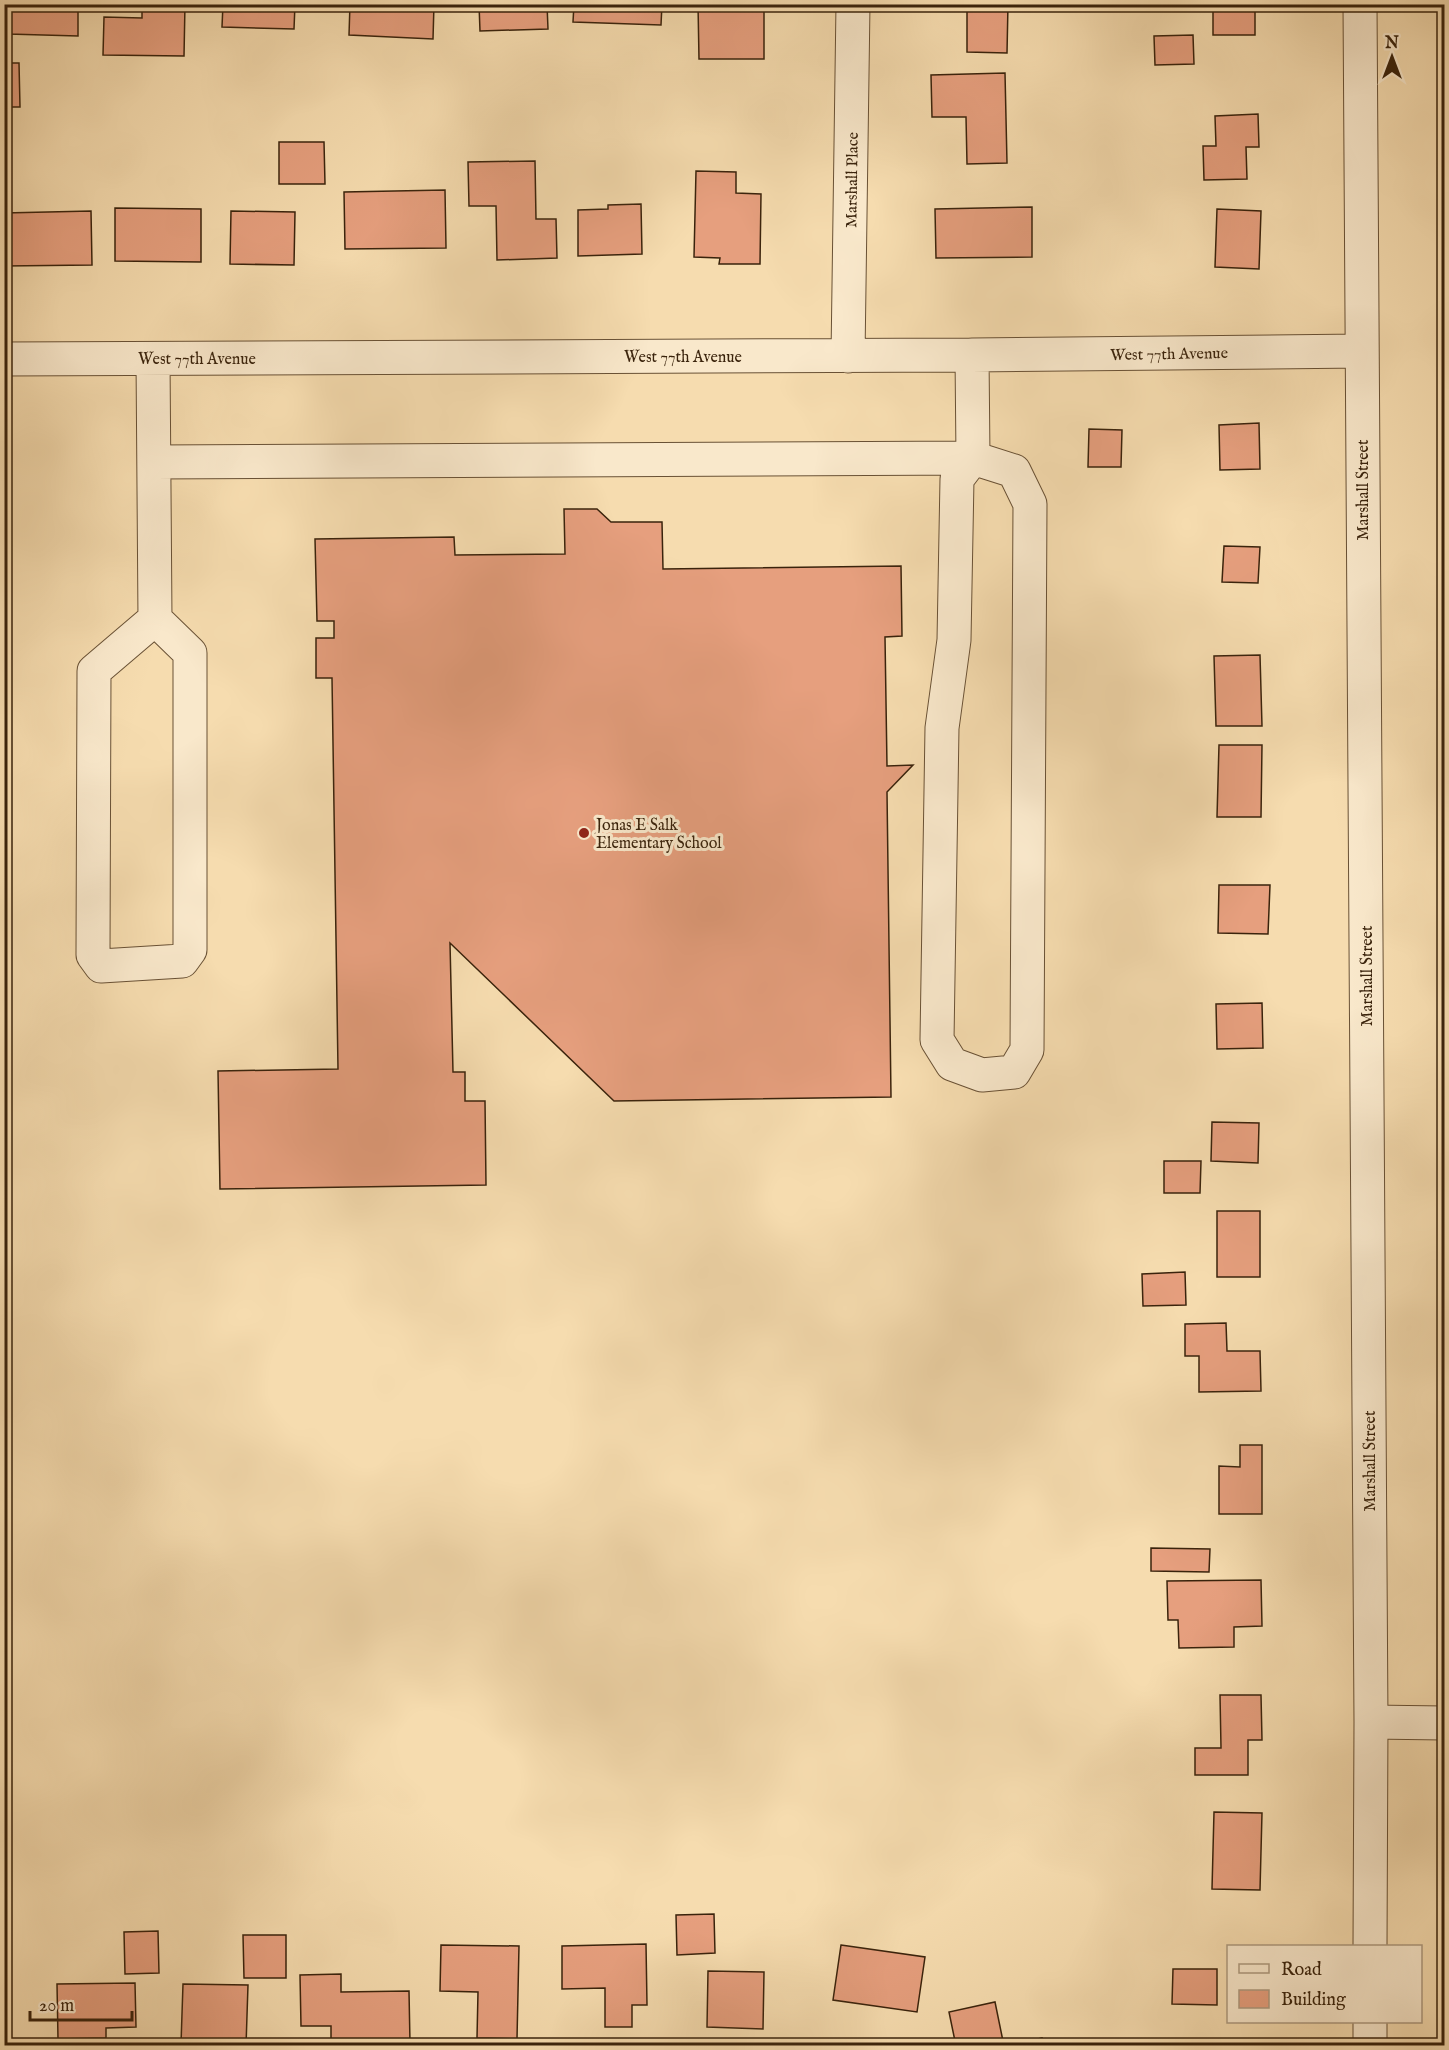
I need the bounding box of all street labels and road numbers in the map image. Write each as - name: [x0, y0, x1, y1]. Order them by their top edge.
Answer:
- street label: Marshall Place: [842, 132, 864, 228]
- street label: West 77th Avenue: [1110, 344, 1228, 366]
- street label: West 77th Avenue: [624, 348, 742, 368]
- street label: West 77th Avenue: [138, 350, 256, 370]
- street label: Marshall Street: [1354, 439, 1374, 540]
- street label: Marshall Street: [1358, 925, 1378, 1026]
- street label: Marshall Street: [1361, 1410, 1381, 1511]

